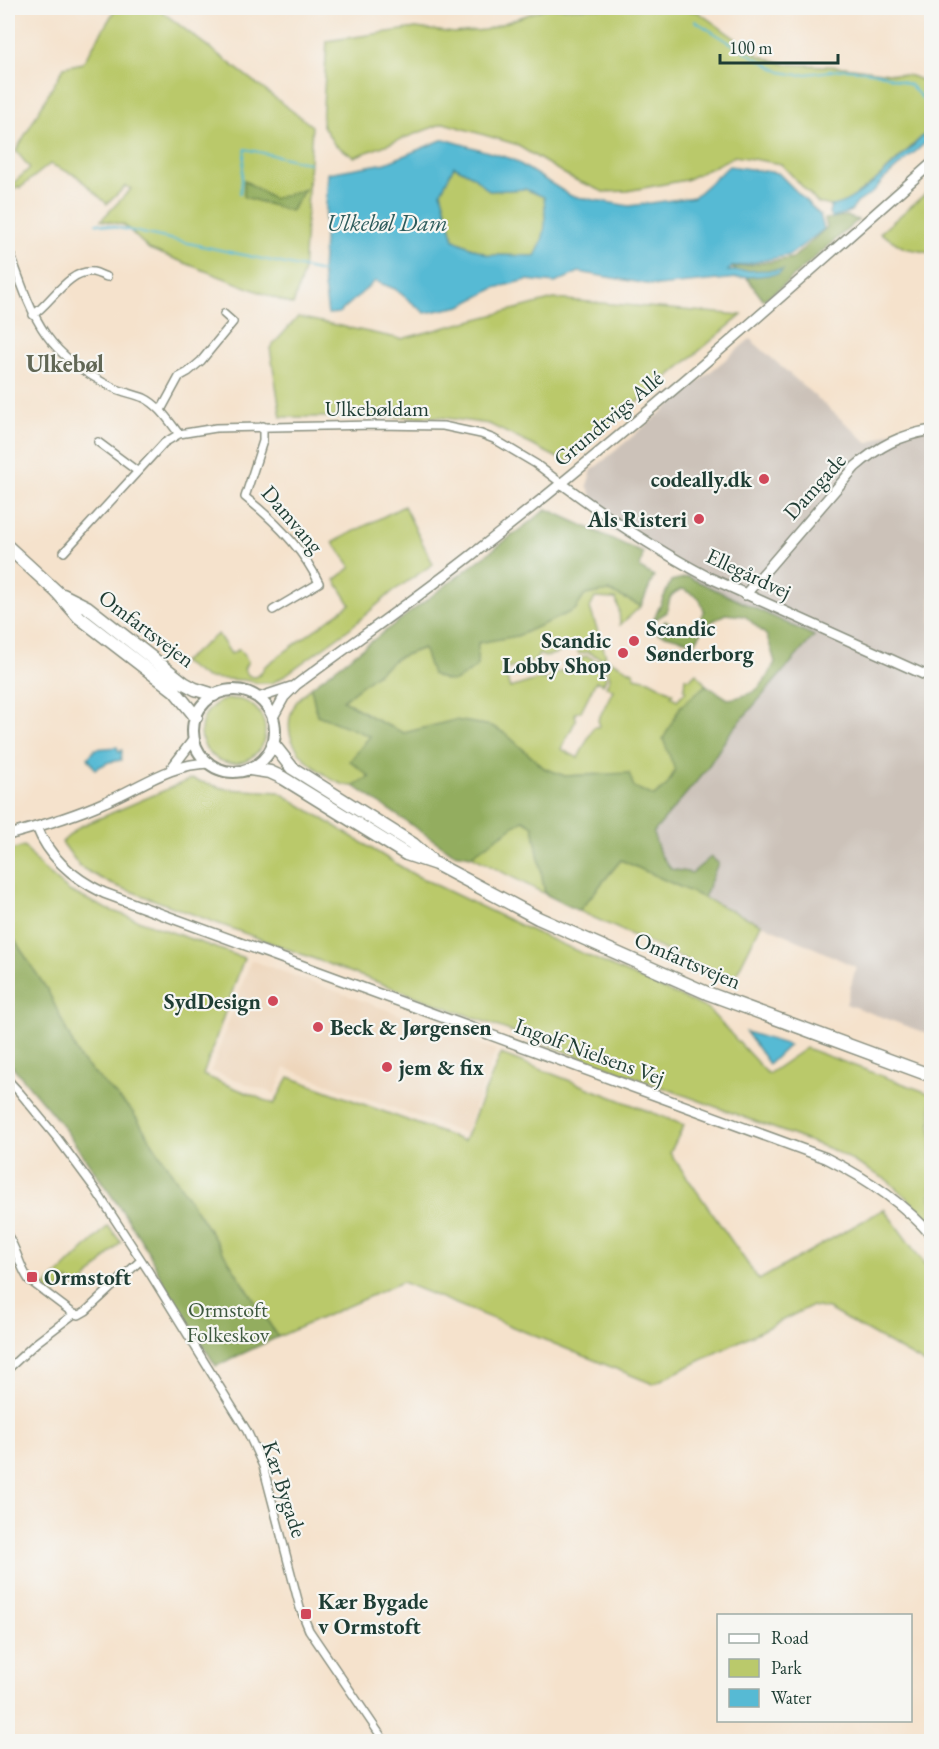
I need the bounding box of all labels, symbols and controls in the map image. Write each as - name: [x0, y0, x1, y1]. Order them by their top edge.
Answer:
- scale bar: [720, 27, 838, 65]
- text: 100 m: [729, 36, 773, 59]
- water label: Ulkebøl Dam: [326, 207, 448, 238]
- district label: Ulkebøl: [26, 348, 104, 379]
- street label: Grundtvigs Allé: [547, 364, 670, 473]
- street label: Ulkebøldam: [325, 394, 429, 423]
- street label: Damgade: [777, 446, 852, 526]
- place label: codeally.dk: [651, 465, 753, 494]
- marker: codeally.dk: [757, 472, 771, 486]
- street label: Damvang: [255, 479, 330, 560]
- place label: Als Risteri: [587, 505, 688, 534]
- marker: Als Risteri: [692, 512, 706, 526]
- street label: Ellegårdvej: [701, 541, 796, 606]
- street label: Omfartsvejen: [93, 583, 201, 674]
- place label: Scandic Sønderborg: [646, 614, 755, 668]
- place label: Scandic Lobby Shop: [502, 626, 611, 680]
- marker: Scandic Sønderborg: [627, 634, 641, 648]
- marker: Scandic Lobby Shop: [616, 646, 630, 660]
- street label: Omfartsvejen: [630, 925, 746, 996]
- place label: SydDesign: [164, 987, 262, 1016]
- marker: SydDesign: [266, 994, 280, 1008]
- street label: Ingolf Nielsens Vej: [511, 1011, 669, 1092]
- place label: Beck & Jørgensen: [330, 1013, 492, 1042]
- marker: Beck & Jørgensen: [311, 1020, 325, 1034]
- place label: jem & fix: [398, 1053, 484, 1082]
- marker: jem & fix: [380, 1060, 394, 1074]
- place label: Ormstoft: [44, 1263, 132, 1292]
- marker: Ormstoft: [25, 1270, 39, 1284]
- park label: Ormstoft Folkeskov: [187, 1295, 270, 1349]
- street label: Kær Bygade: [255, 1437, 314, 1541]
- place label: Kær Bygade v Ormstoft: [318, 1587, 428, 1641]
- marker: Kær Bygade v Ormstoft: [299, 1607, 313, 1621]
- legend: [717, 1614, 912, 1722]
- text: Road: [771, 1626, 810, 1649]
- text: Park: [771, 1656, 802, 1679]
- text: Water: [771, 1686, 812, 1709]

